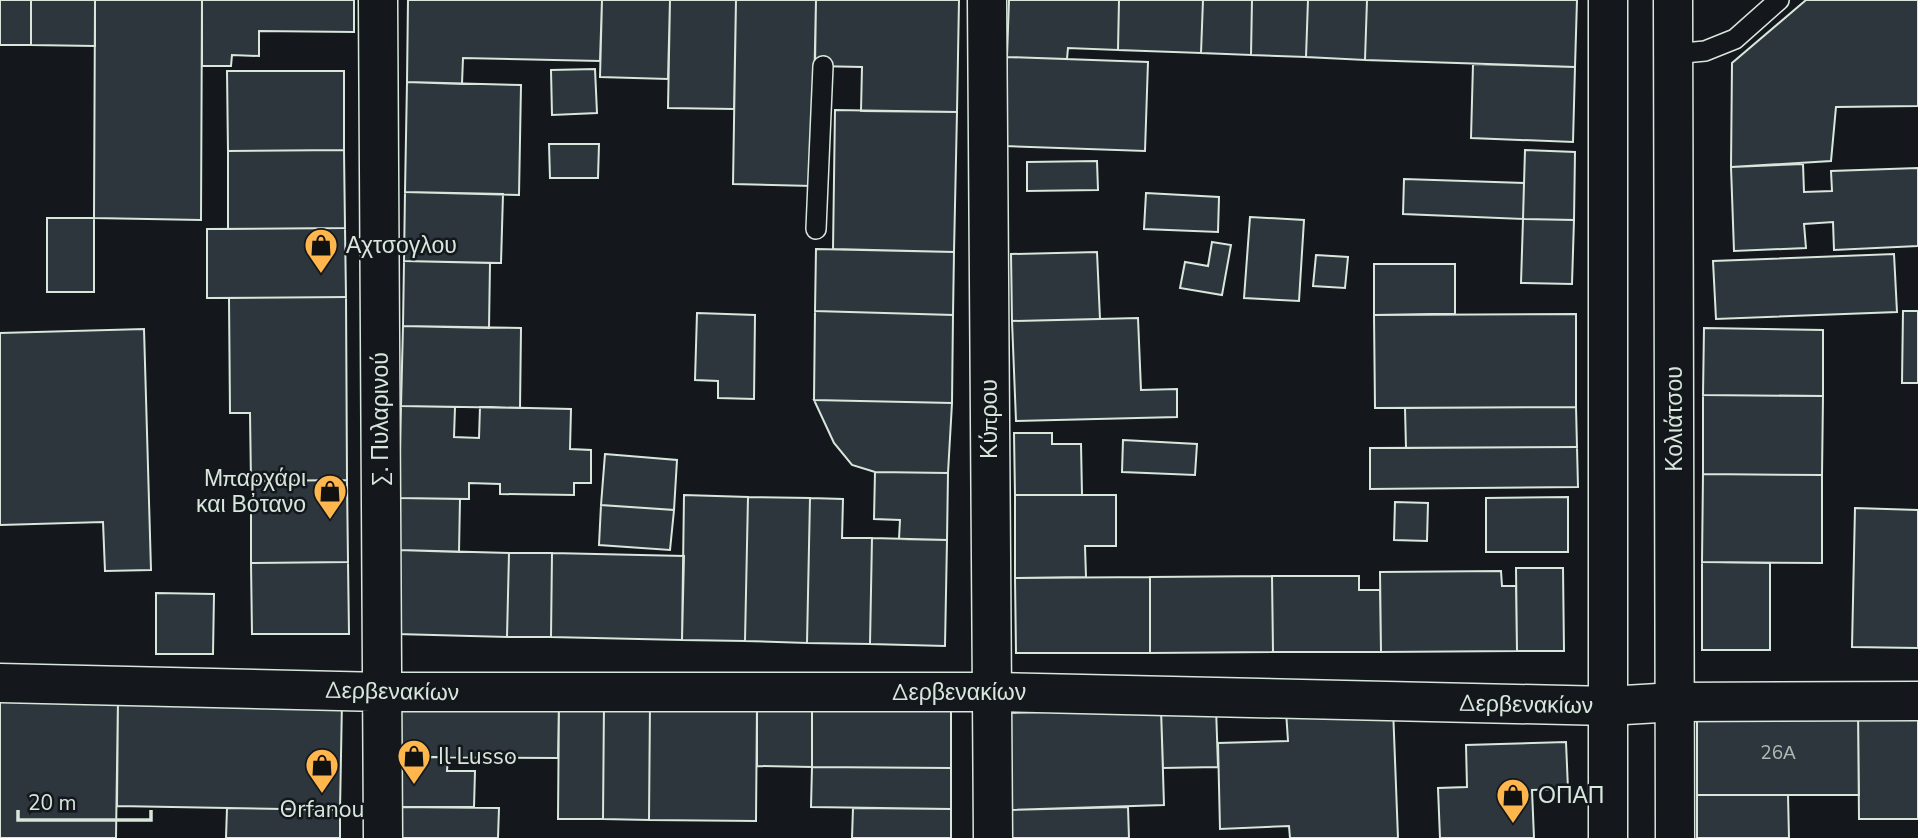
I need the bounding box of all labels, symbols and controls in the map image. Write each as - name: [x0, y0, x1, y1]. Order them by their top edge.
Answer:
- shop icon: Αχτσογλου: [302, 226, 340, 275]
- place label: Αχτσογλου: [346, 230, 457, 261]
- street label: Σ. Πυλαρινού: [365, 352, 396, 486]
- street label: Κολιάτσου: [1659, 366, 1690, 472]
- street label: Κύπρου: [974, 379, 1005, 459]
- place label: Μπαρχάρι και Βὀτανο: [196, 463, 306, 520]
- shop icon: Μπαρχάρι και Βὀτανο: [311, 472, 349, 521]
- street label: Δερβενακίων: [325, 675, 459, 708]
- street label: Δερβενακίων: [892, 677, 1026, 708]
- street label: Δερβενακίων: [1459, 688, 1593, 721]
- shop icon: Il Lusso: [395, 737, 433, 786]
- house number: 26Α: [1760, 740, 1796, 766]
- place label: Il Lusso: [438, 741, 517, 772]
- shop icon: Orfanou: [303, 746, 341, 795]
- shop icon: ΟΠΑΠ: [1494, 776, 1532, 825]
- scale bar: [18, 778, 150, 822]
- place label: ΟΠΑΠ: [1538, 780, 1604, 811]
- text: 20 m: [28, 789, 77, 817]
- place label: Orfanou: [280, 794, 364, 825]

